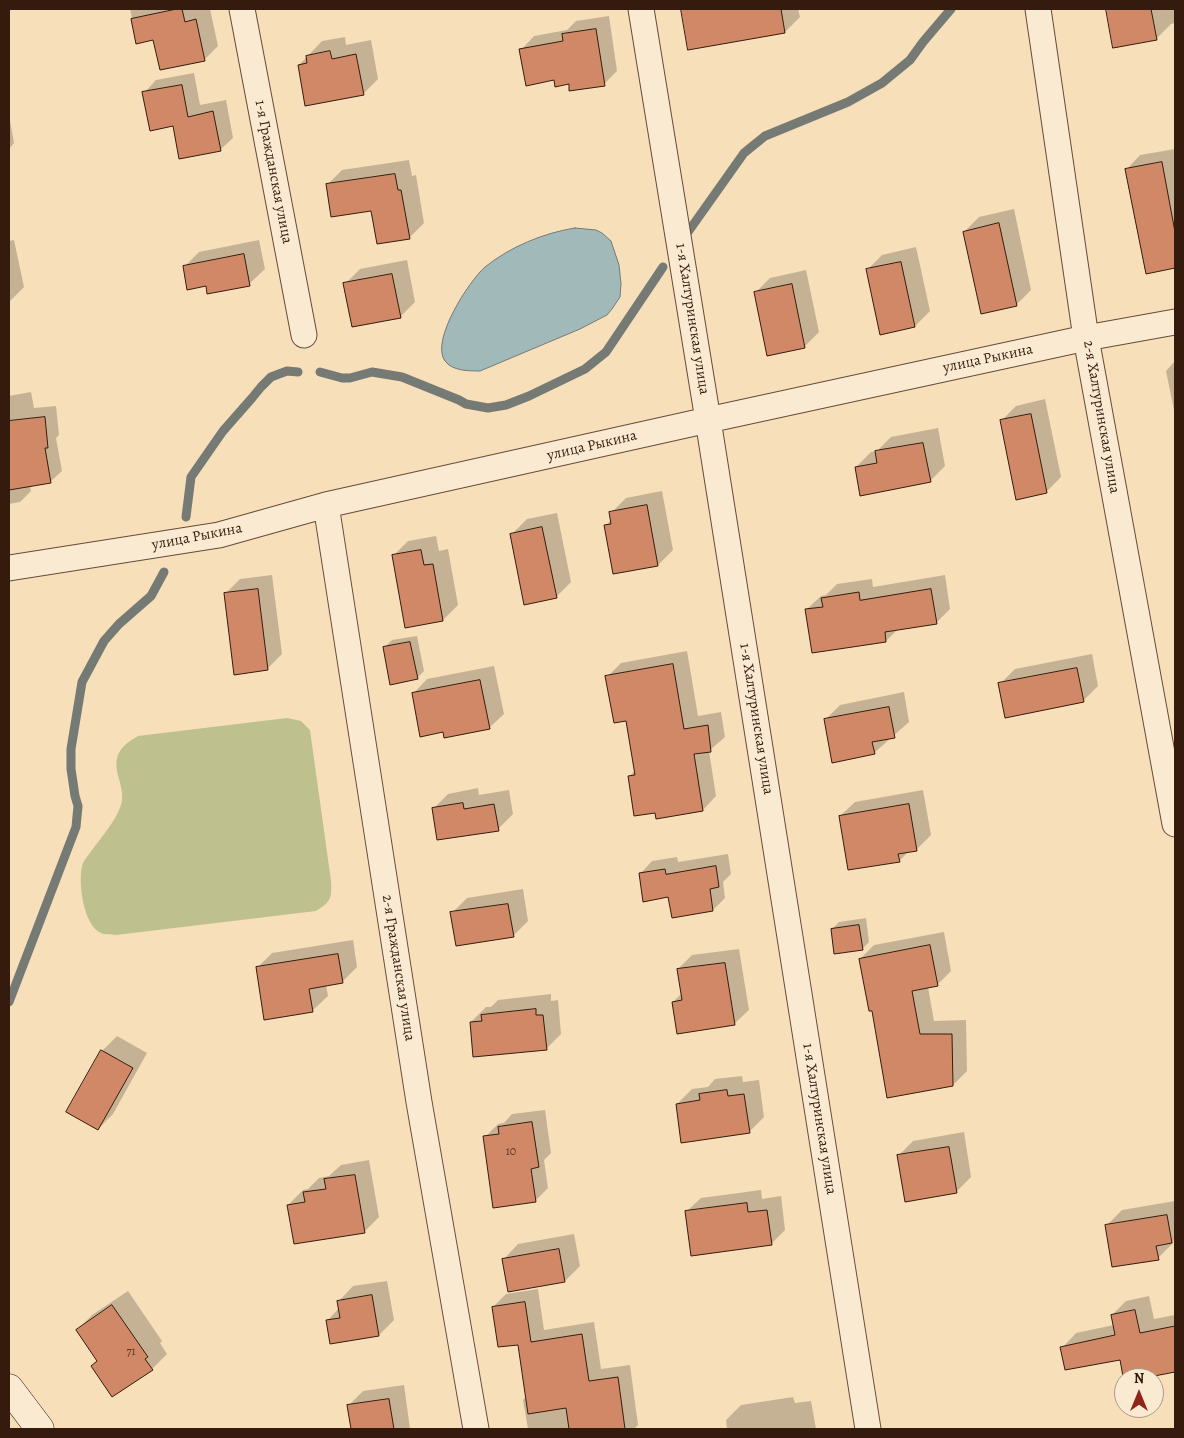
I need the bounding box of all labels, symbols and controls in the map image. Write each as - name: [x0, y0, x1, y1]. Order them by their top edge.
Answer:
- street label: 1-я Гражданская улица: [250, 99, 296, 245]
- street label: 1-я Халтуринская улица: [671, 242, 713, 396]
- street label: 2-я Халтуринская улица: [1079, 339, 1123, 495]
- street label: улица Рыкина: [941, 341, 1035, 377]
- street label: улица Рыкина: [545, 427, 639, 465]
- street label: улица Рыкина: [150, 519, 244, 555]
- street label: 1-я Халтуринская улица: [735, 642, 777, 796]
- street label: 2-я Гражданская улица: [378, 893, 418, 1043]
- street label: 1-я Халтуринская улица: [798, 1042, 840, 1196]
- house number: 10: [506, 1145, 516, 1159]
- house number: 71: [126, 1345, 136, 1359]
- north arrow: [1114, 1368, 1164, 1418]
- text: N: [1134, 1369, 1144, 1388]

